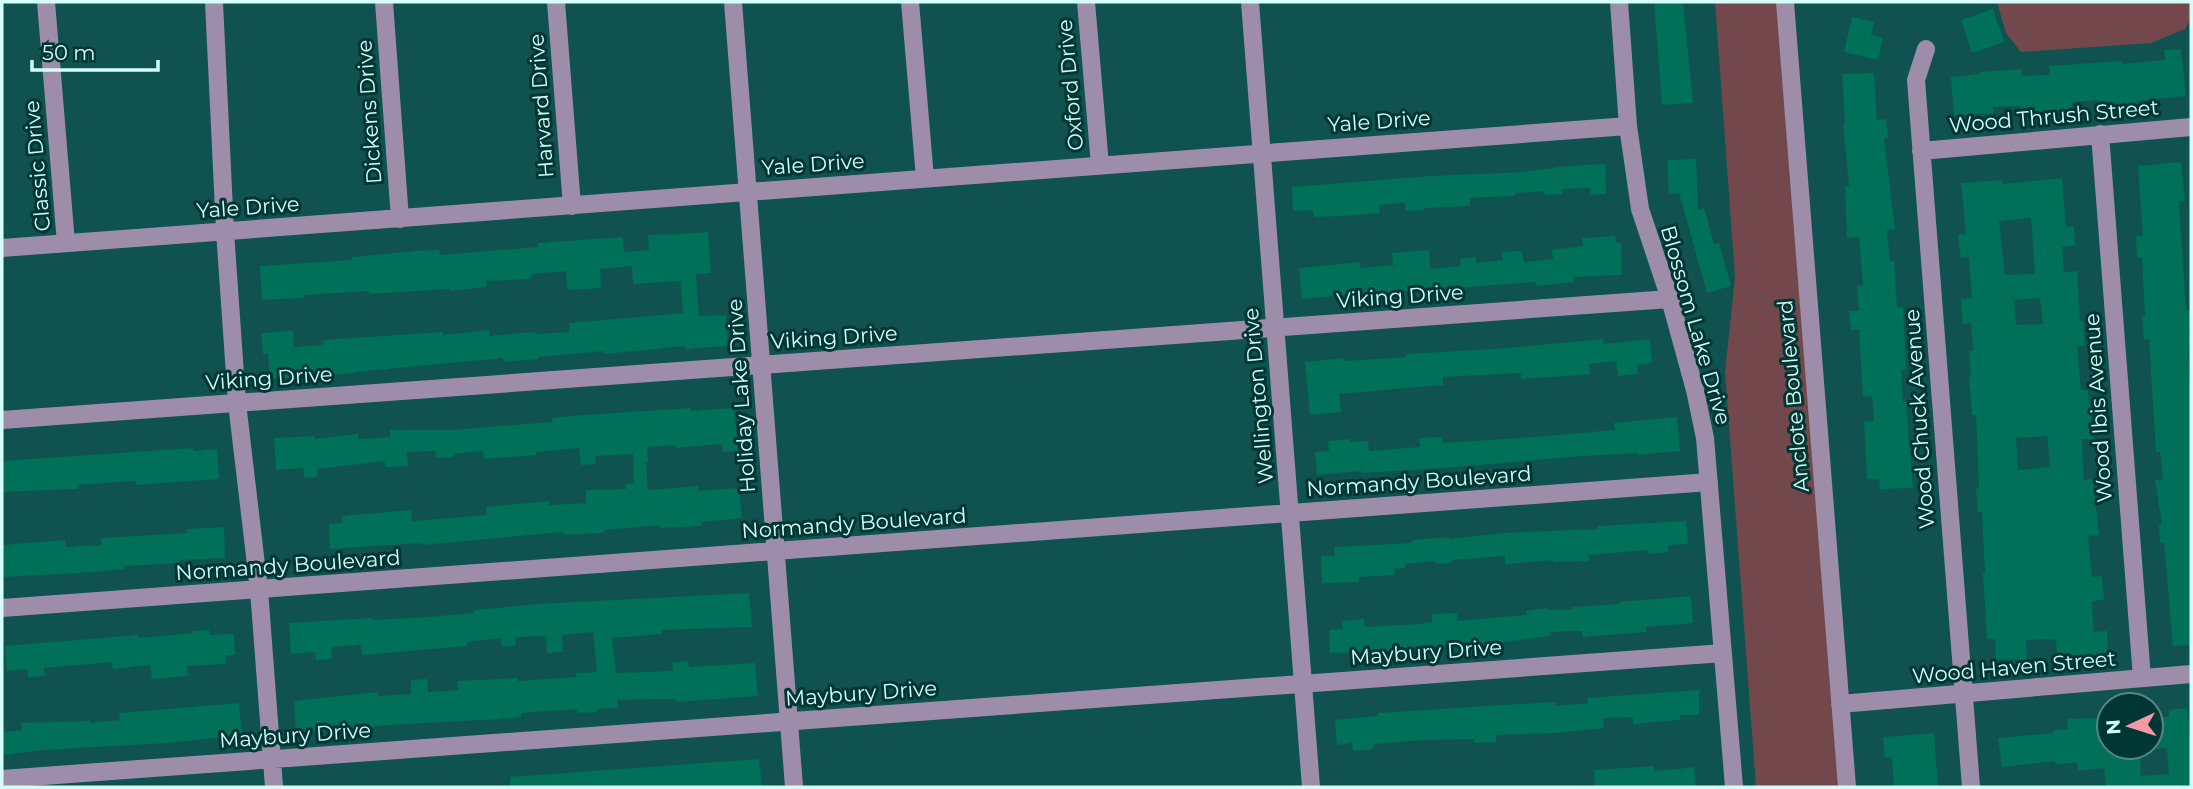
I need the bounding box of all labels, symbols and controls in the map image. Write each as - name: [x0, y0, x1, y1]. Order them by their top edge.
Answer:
- street label: Oxford Drive: [1052, 18, 1088, 152]
- scale bar: [32, 28, 158, 72]
- street label: Harvard Drive: [523, 33, 559, 179]
- street label: Dickens Drive: [351, 39, 387, 185]
- text: 50 m: [42, 40, 96, 65]
- street label: Wood Thrush Street: [1948, 94, 2160, 138]
- street label: Classic Drive: [19, 99, 55, 233]
- street label: Yale Drive: [1327, 105, 1431, 137]
- street label: Yale Drive: [761, 148, 865, 180]
- street label: Yale Drive: [196, 191, 300, 223]
- street label: Blossom Lake Drive: [1656, 222, 1736, 428]
- street label: Viking Drive: [1336, 279, 1464, 313]
- street label: Holiday Lake Drive: [722, 298, 760, 494]
- street label: Anclote Boulevard: [1772, 299, 1814, 493]
- street label: Wellington Drive: [1238, 307, 1278, 485]
- street label: Wood Chuck Avenue: [1899, 308, 1939, 530]
- street label: Wood Ibis Avenue: [2079, 313, 2117, 503]
- street label: Viking Drive: [770, 320, 898, 354]
- street label: Viking Drive: [205, 361, 333, 395]
- street label: Normandy Boulevard: [1306, 461, 1532, 501]
- street label: Normandy Boulevard: [741, 503, 967, 543]
- street label: Normandy Boulevard: [175, 545, 401, 585]
- street label: Maybury Drive: [1349, 634, 1503, 670]
- street label: Wood Haven Street: [1911, 646, 2117, 688]
- street label: Maybury Drive: [784, 675, 938, 711]
- north arrow: [2095, 691, 2165, 761]
- street label: Maybury Drive: [218, 717, 372, 753]
- text: N: [2102, 719, 2126, 736]

